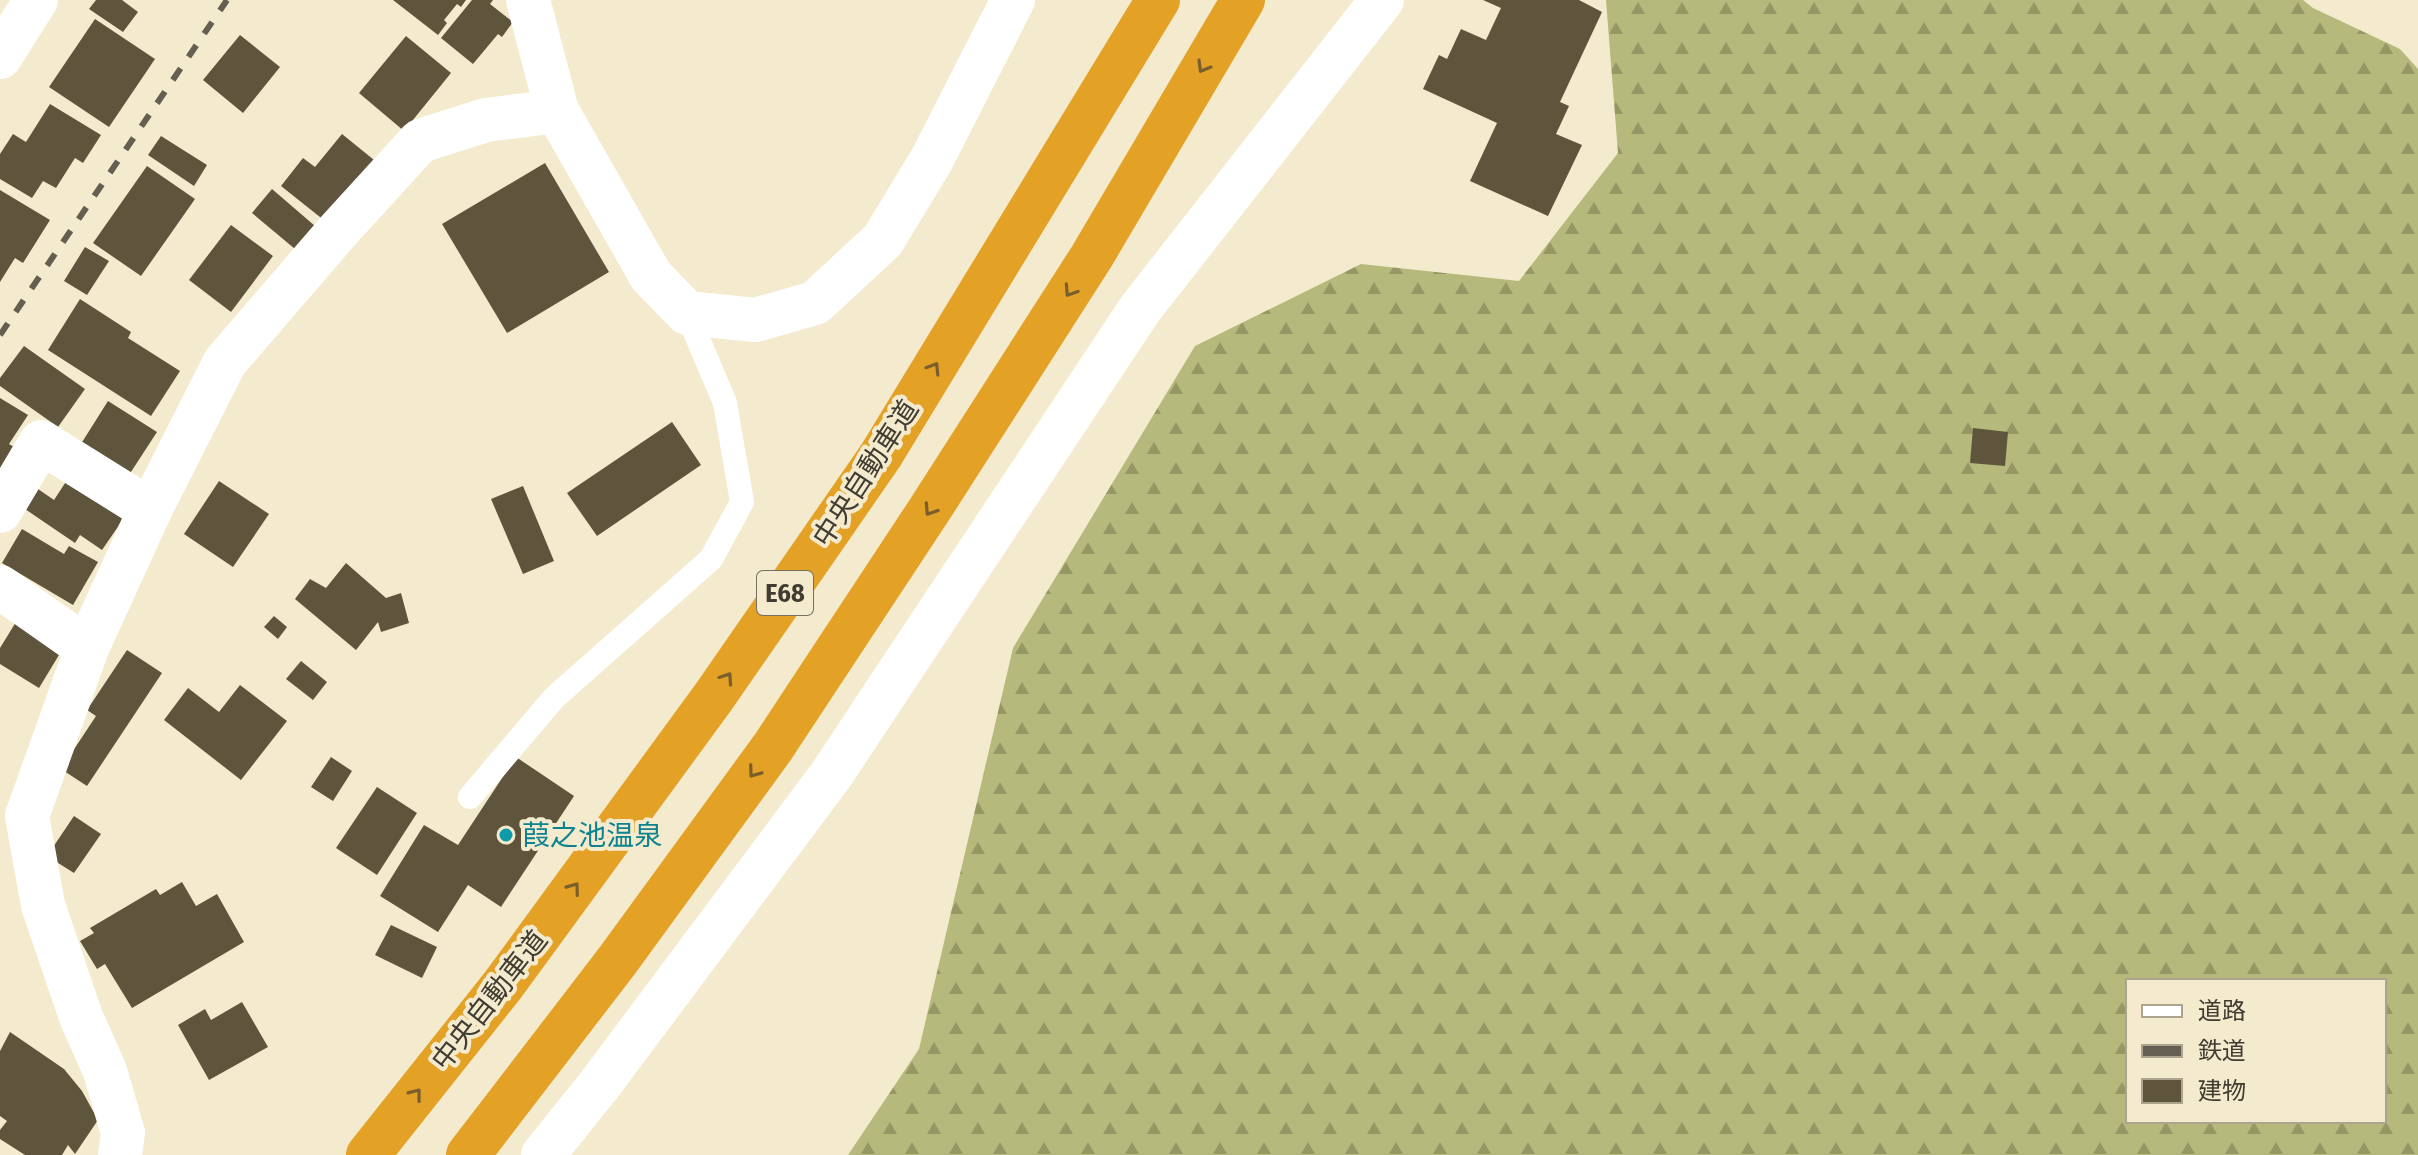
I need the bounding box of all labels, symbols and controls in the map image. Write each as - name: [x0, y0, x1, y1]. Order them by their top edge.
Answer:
- one-way arrow: [1197, 58, 1213, 73]
- one-way arrow: [1065, 282, 1080, 296]
- one-way arrow: [924, 362, 939, 377]
- street label: 中央自動車道: [806, 394, 925, 553]
- one-way arrow: [925, 501, 940, 515]
- road number: E68: [757, 571, 813, 615]
- one-way arrow: [718, 672, 733, 686]
- one-way arrow: [749, 764, 764, 778]
- place label: 葭之池温泉: [522, 819, 662, 852]
- marker: 葭之池温泉: [497, 826, 515, 844]
- one-way arrow: [564, 882, 579, 896]
- street label: 中央自動車道: [425, 924, 554, 1077]
- legend: [2126, 979, 2386, 1123]
- text: 道路: [2198, 997, 2246, 1025]
- text: 鉄道: [2198, 1037, 2246, 1065]
- text: 建物: [2198, 1077, 2246, 1105]
- one-way arrow: [406, 1089, 421, 1103]

